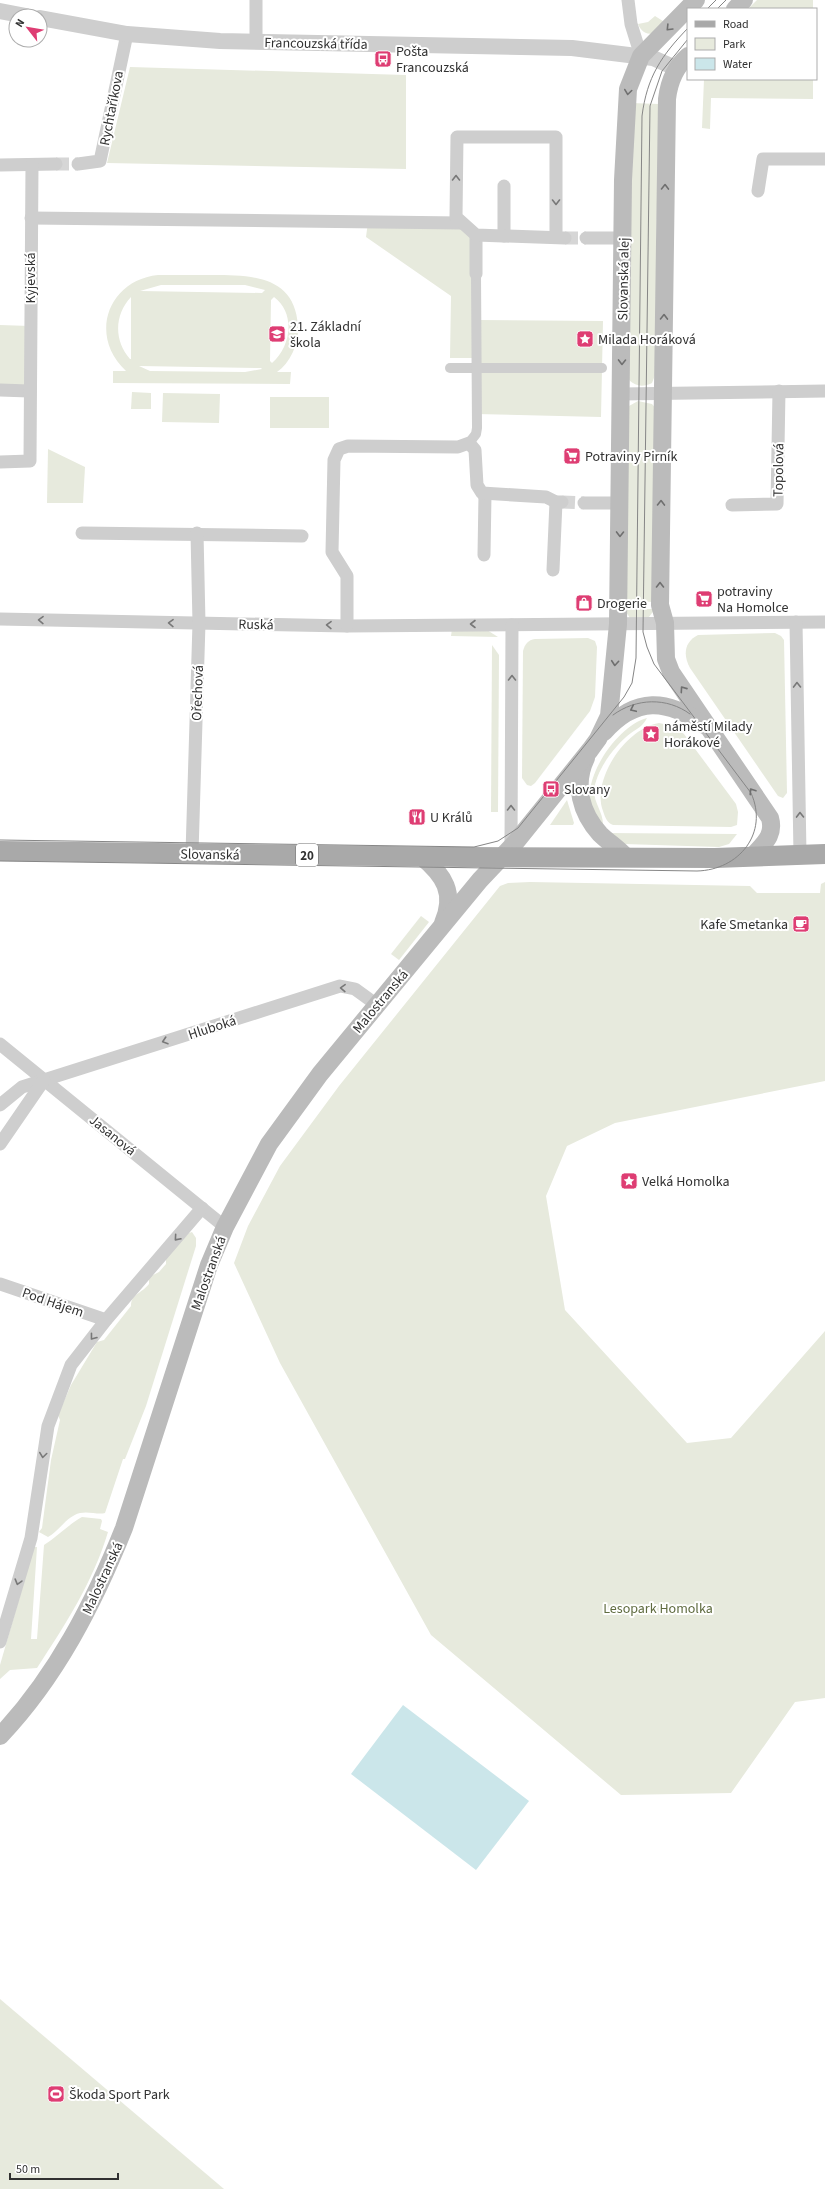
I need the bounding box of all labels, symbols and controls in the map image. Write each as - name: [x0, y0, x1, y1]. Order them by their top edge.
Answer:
- north arrow: [8, 8, 48, 48]
- legend: [687, 8, 817, 80]
- text: N: [12, 16, 28, 30]
- text: Road: [723, 16, 749, 33]
- one-way arrow: [666, 23, 674, 31]
- street label: Francouzská třída: [264, 33, 368, 55]
- text: Park: [723, 36, 745, 53]
- place label: Pošta Francouzská: [396, 42, 469, 78]
- bus stop icon: Pošta Francouzská: [373, 49, 393, 69]
- text: Water: [723, 56, 753, 73]
- street label: Rychtaříkova: [95, 69, 129, 147]
- one-way arrow: [624, 89, 633, 95]
- one-way arrow: [452, 175, 460, 181]
- one-way arrow: [661, 184, 669, 190]
- one-way arrow: [552, 199, 560, 205]
- street label: Slovanská alej: [613, 237, 635, 321]
- street label: Kyjevská: [21, 253, 41, 303]
- one-way arrow: [660, 314, 668, 320]
- place label: 21. Základní škola: [290, 317, 362, 353]
- school or university icon: 21. Základní škola: [267, 324, 287, 344]
- place icon: Milada Horáková: [575, 329, 595, 349]
- place label: Milada Horáková: [598, 330, 696, 350]
- one-way arrow: [618, 359, 626, 365]
- street label: Topolová: [769, 443, 789, 497]
- supermarket icon: Potraviny Pirník: [562, 446, 582, 466]
- place label: Potraviny Pirník: [585, 447, 678, 467]
- one-way arrow: [657, 500, 666, 506]
- one-way arrow: [615, 531, 624, 537]
- one-way arrow: [656, 582, 665, 588]
- place label: potraviny Na Homolce: [717, 582, 788, 618]
- supermarket icon: potraviny Na Homolce: [694, 589, 714, 609]
- shop icon: Drogerie: [574, 593, 594, 613]
- place label: Drogerie: [597, 594, 647, 614]
- street label: Ruská: [238, 615, 274, 635]
- one-way arrow: [38, 616, 44, 624]
- one-way arrow: [168, 619, 174, 627]
- one-way arrow: [470, 620, 476, 628]
- one-way arrow: [326, 621, 332, 630]
- one-way arrow: [611, 660, 620, 666]
- street label: Ořechová: [187, 665, 209, 721]
- one-way arrow: [508, 675, 516, 681]
- one-way arrow: [793, 682, 801, 688]
- one-way arrow: [681, 687, 688, 694]
- one-way arrow: [629, 704, 637, 712]
- place label: náměstí Milady Horákové: [664, 717, 753, 753]
- place icon: náměstí Milady Horákové: [641, 724, 661, 744]
- bus stop icon: Slovany: [541, 779, 561, 799]
- place label: Slovany: [564, 780, 611, 800]
- one-way arrow: [750, 788, 757, 795]
- one-way arrow: [507, 805, 515, 811]
- restaurant icon: U Králů: [407, 807, 427, 827]
- place label: U Králů: [430, 808, 473, 828]
- one-way arrow: [796, 812, 804, 818]
- street label: Slovanská: [180, 844, 240, 866]
- road number: 20: [296, 844, 318, 866]
- cafe icon: Kafe Smetanka: [791, 914, 811, 934]
- place label: Kafe Smetanka: [700, 915, 788, 935]
- street label: Malostranská: [348, 965, 413, 1038]
- one-way arrow: [340, 984, 346, 992]
- street label: Hluboká: [186, 1011, 239, 1045]
- one-way arrow: [162, 1036, 169, 1045]
- street label: Jasanová: [85, 1111, 140, 1161]
- place icon: Velká Homolka: [619, 1171, 639, 1191]
- place label: Velká Homolka: [642, 1172, 730, 1192]
- one-way arrow: [174, 1233, 181, 1240]
- street label: Malostranská: [186, 1233, 232, 1313]
- street label: Pod Hájem: [19, 1283, 86, 1323]
- one-way arrow: [91, 1333, 98, 1340]
- one-way arrow: [39, 1452, 48, 1458]
- street label: Malostranská: [77, 1539, 128, 1618]
- one-way arrow: [14, 1578, 23, 1585]
- park label: Lesopark Homolka: [603, 1599, 713, 1619]
- sports icon: Škoda Sport Park: [46, 2084, 66, 2104]
- place label: Škoda Sport Park: [69, 2085, 170, 2105]
- scale bar: [10, 2155, 118, 2181]
- text: 50 m: [16, 2161, 40, 2178]

